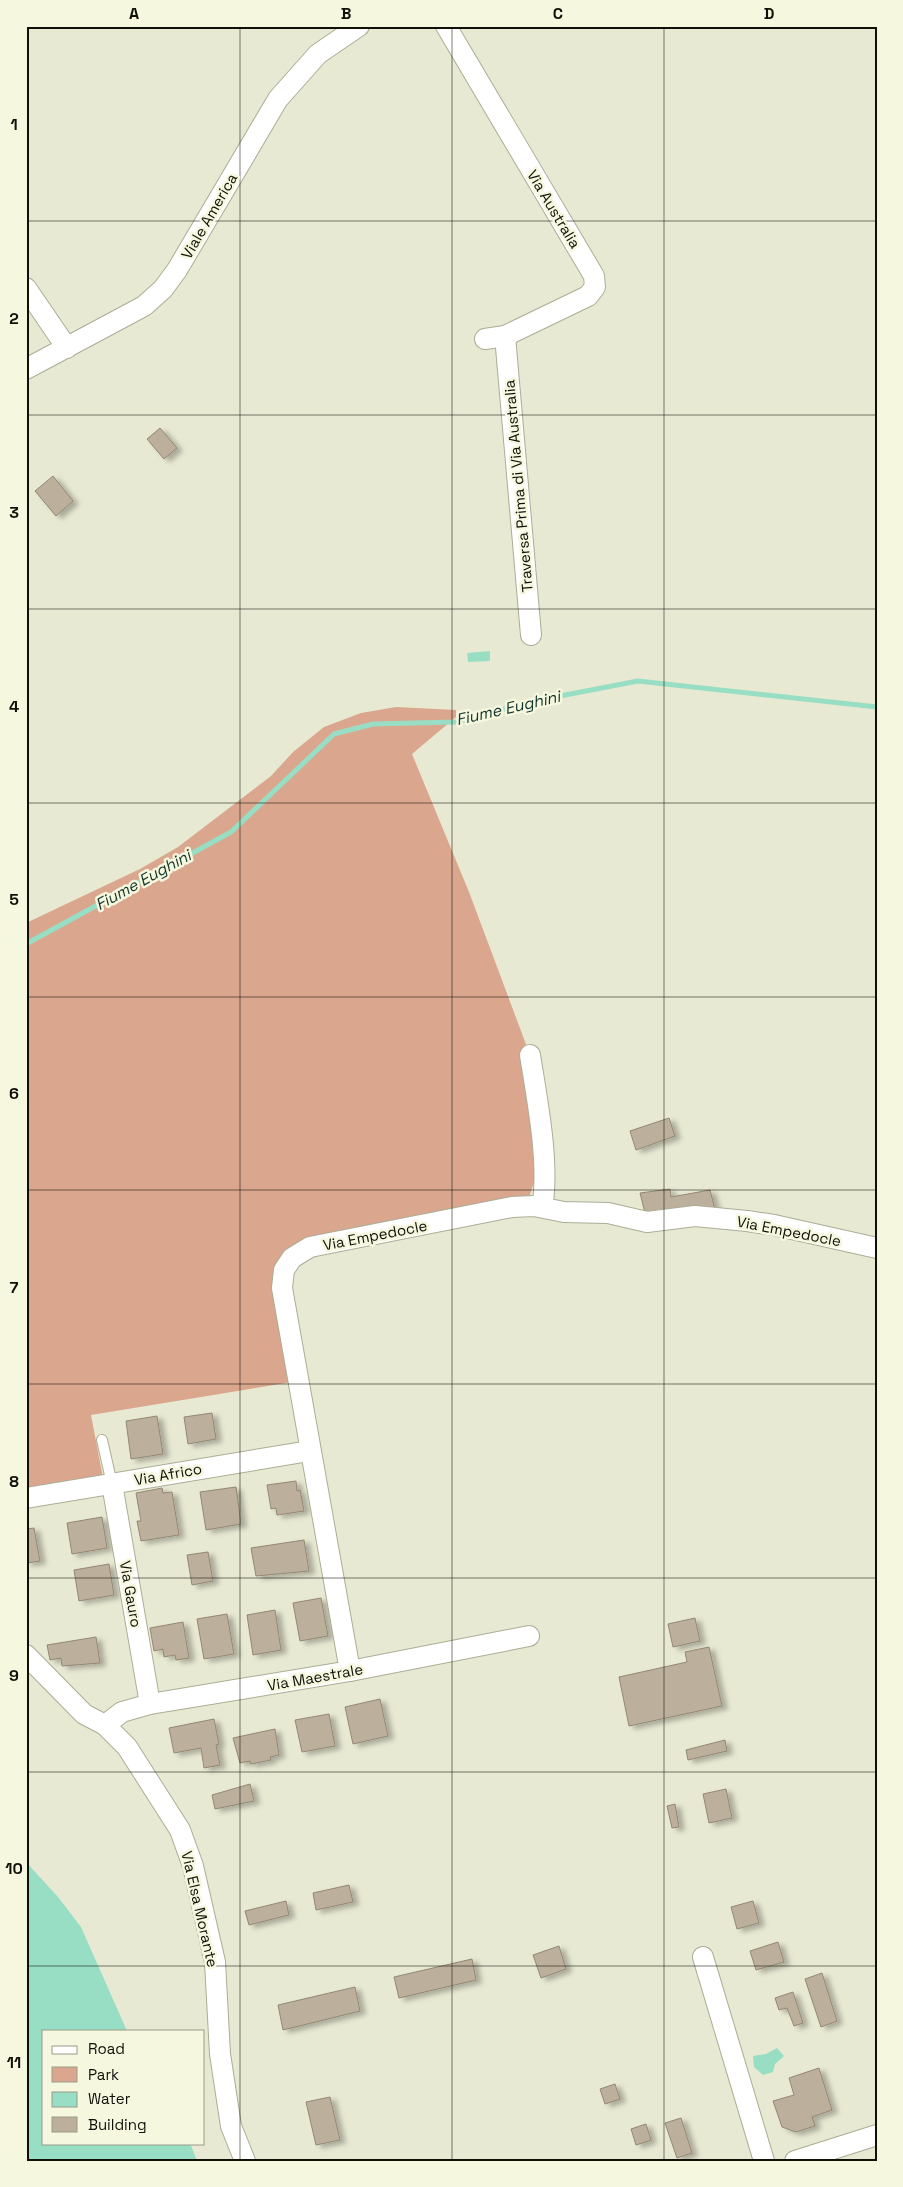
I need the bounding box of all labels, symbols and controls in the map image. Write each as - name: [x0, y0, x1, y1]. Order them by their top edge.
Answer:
- text: A: [129, 3, 139, 24]
- text: B: [341, 3, 351, 24]
- text: C: [553, 3, 563, 24]
- text: D: [764, 3, 774, 24]
- text: 1: [10, 114, 18, 135]
- street label: Via Australia: [523, 166, 585, 252]
- street label: Viale America: [177, 169, 241, 262]
- text: 2: [9, 308, 19, 329]
- street label: Traversa Prima di Via Australia: [499, 379, 537, 593]
- text: 3: [9, 502, 19, 523]
- water label: Fiume Eughini: [454, 685, 564, 730]
- text: 4: [9, 696, 19, 717]
- water label: Fiume Eughini: [91, 844, 196, 915]
- text: 5: [9, 889, 19, 910]
- text: 6: [9, 1083, 19, 1104]
- street label: Via Empedocle: [735, 1212, 843, 1250]
- street label: Via Empedocle: [321, 1216, 429, 1254]
- text: 7: [10, 1277, 19, 1298]
- street label: Via Africo: [133, 1459, 203, 1489]
- text: 8: [9, 1471, 19, 1492]
- street label: Via Gauro: [116, 1559, 146, 1629]
- street label: Via Maestrale: [266, 1659, 364, 1695]
- text: 9: [9, 1665, 19, 1686]
- street label: Via Elsa Morante: [177, 1849, 223, 1969]
- text: 10: [5, 1858, 23, 1879]
- legend: [42, 2030, 205, 2144]
- text: Road: [88, 2039, 125, 2058]
- text: 11: [7, 2052, 21, 2073]
- text: Park: [88, 2065, 119, 2084]
- text: Water: [88, 2089, 131, 2108]
- text: Building: [88, 2115, 147, 2134]

